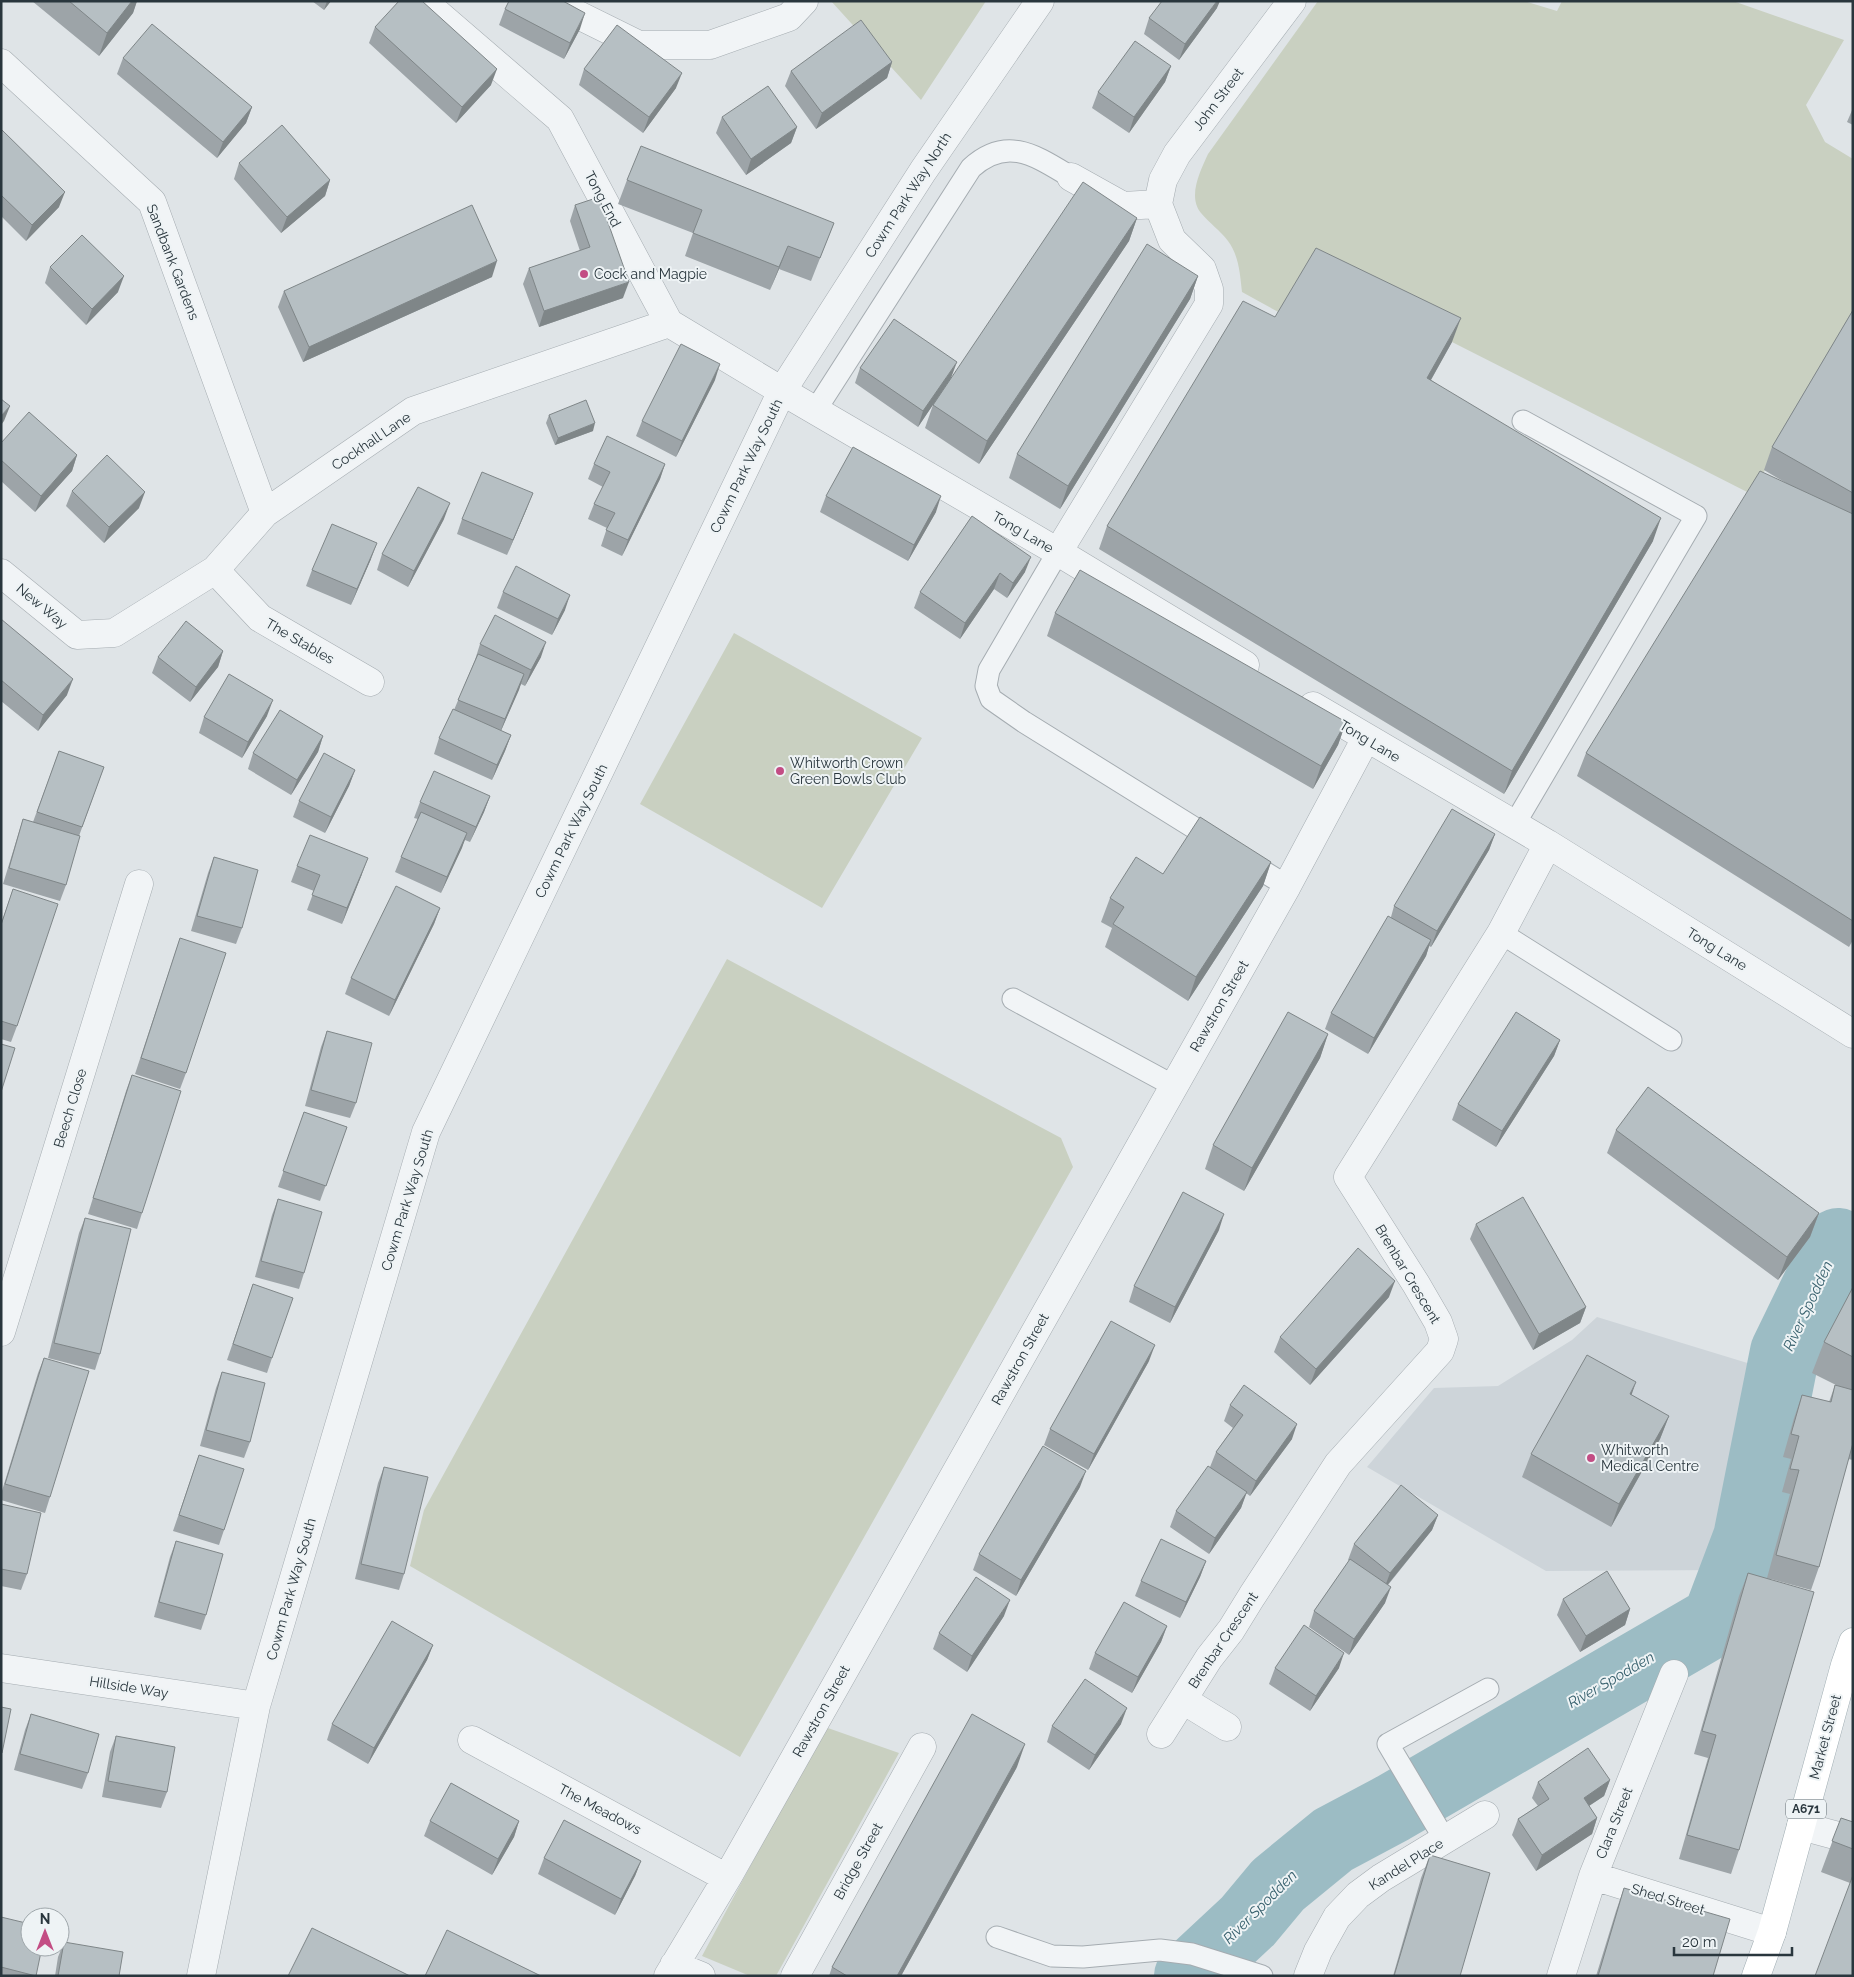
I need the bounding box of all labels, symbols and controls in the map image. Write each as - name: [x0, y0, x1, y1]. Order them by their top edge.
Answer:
- street label: John Street: [1189, 65, 1247, 133]
- street label: Cowm Park Way North: [862, 129, 954, 261]
- street label: Tong End: [582, 168, 624, 230]
- street label: Sandbank Gardens: [144, 202, 203, 322]
- place label: Cock and Magpie: [594, 266, 707, 282]
- marker: Cock and Magpie: [578, 268, 590, 280]
- street label: Cowm Park Way South: [707, 396, 785, 536]
- street label: Cockhall Lane: [328, 409, 414, 473]
- street label: Tong Lane: [990, 508, 1056, 556]
- street label: New Way: [13, 580, 71, 632]
- street label: The Stables: [263, 615, 337, 667]
- street label: Tong Lane: [1337, 717, 1403, 765]
- place label: Whitworth Crown Green Bowls Club: [790, 755, 907, 787]
- street label: Cowm Park Way South: [532, 761, 610, 901]
- marker: Whitworth Crown Green Bowls Club: [774, 765, 786, 777]
- street label: Tong Lane: [1684, 924, 1750, 974]
- street label: Rawstron Street: [1186, 957, 1252, 1054]
- street label: Beech Close: [50, 1066, 90, 1150]
- street label: Cowm Park Way South: [378, 1127, 436, 1273]
- street label: Brenbar Crescent: [1372, 1222, 1444, 1327]
- water label: River Spodden: [1779, 1258, 1837, 1354]
- street label: Rawstron Street: [988, 1310, 1052, 1408]
- place label: Whitworth Medical Centre: [1601, 1442, 1699, 1474]
- marker: Whitworth Medical Centre: [1585, 1452, 1597, 1464]
- street label: Cowm Park Way South: [263, 1516, 319, 1662]
- street label: Brenbar Crescent: [1185, 1589, 1261, 1691]
- water label: River Spodden: [1564, 1648, 1658, 1712]
- street label: Rawstron Street: [789, 1662, 853, 1760]
- street label: Hillside Way: [88, 1673, 170, 1701]
- street label: Market Street: [1806, 1693, 1844, 1781]
- street label: The Meadows: [556, 1781, 644, 1838]
- street label: Clara Street: [1592, 1785, 1636, 1861]
- road number: A671: [1786, 1800, 1826, 1818]
- street label: Bridge Street: [830, 1820, 886, 1902]
- street label: Kandel Place: [1366, 1835, 1446, 1893]
- water label: River Spodden: [1219, 1866, 1301, 1948]
- street label: Shed Street: [1629, 1880, 1707, 1918]
- north arrow: [20, 1907, 70, 1957]
- text: N: [40, 1911, 50, 1927]
- scale bar: [1674, 1924, 1792, 1956]
- text: 20 m: [1682, 1933, 1717, 1951]

